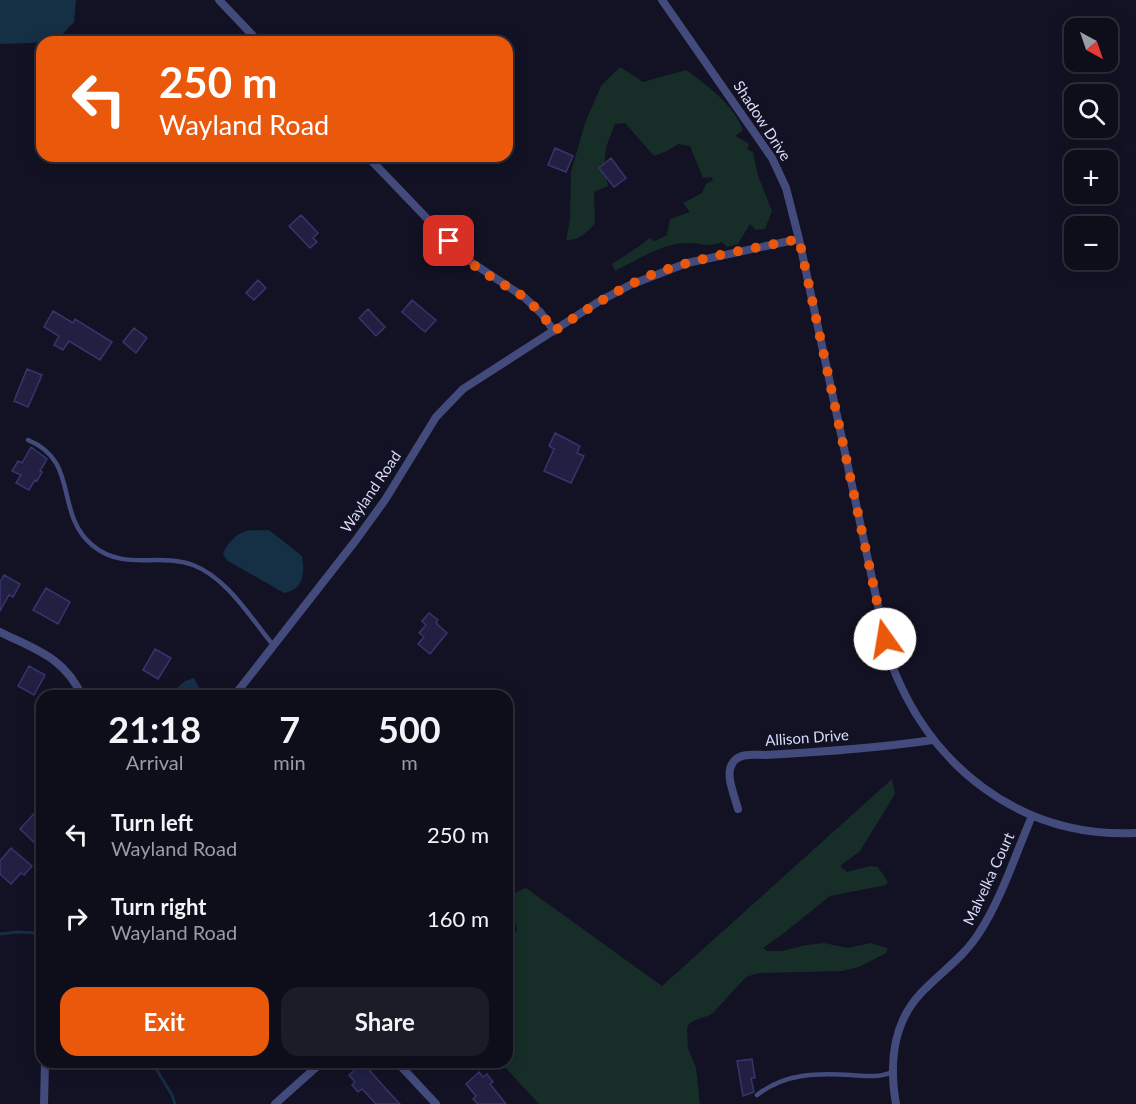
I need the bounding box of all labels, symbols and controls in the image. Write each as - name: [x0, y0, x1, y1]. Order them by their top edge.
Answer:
- north arrow: [1064, 18, 1118, 72]
- map controls: [1064, 18, 1118, 270]
- text: 250 m: [159, 57, 277, 107]
- icon: left: [60, 60, 138, 138]
- street label: Shadow Drive: [730, 77, 795, 164]
- button: search: [1064, 84, 1118, 138]
- text: Wayland Road: [159, 108, 329, 141]
- button: +: [1064, 150, 1118, 204]
- pin: [423, 215, 474, 266]
- button: −: [1064, 216, 1118, 270]
- icon: arrive: [432, 224, 465, 257]
- street label: Wayland Road: [336, 447, 404, 536]
- position arrow: [853, 607, 917, 671]
- text: 21:18: [108, 707, 201, 751]
- text: 7: [279, 707, 300, 751]
- text: 500: [378, 707, 441, 751]
- street label: Allison Drive: [765, 725, 849, 749]
- text: Arrival: [126, 750, 183, 774]
- text: min: [273, 750, 306, 774]
- text: m: [401, 750, 418, 774]
- text: Turn left: [111, 809, 193, 836]
- icon: left: [60, 818, 93, 851]
- text: 250 m: [427, 821, 489, 848]
- street label: Malvelka Court: [959, 829, 1018, 928]
- text: Wayland Road: [111, 836, 237, 860]
- text: Turn right: [111, 893, 206, 920]
- icon: right: [60, 902, 93, 935]
- text: 160 m: [427, 905, 489, 932]
- text: Wayland Road: [111, 920, 237, 944]
- button: Exit: [60, 987, 269, 1056]
- button: Share: [281, 987, 489, 1056]

